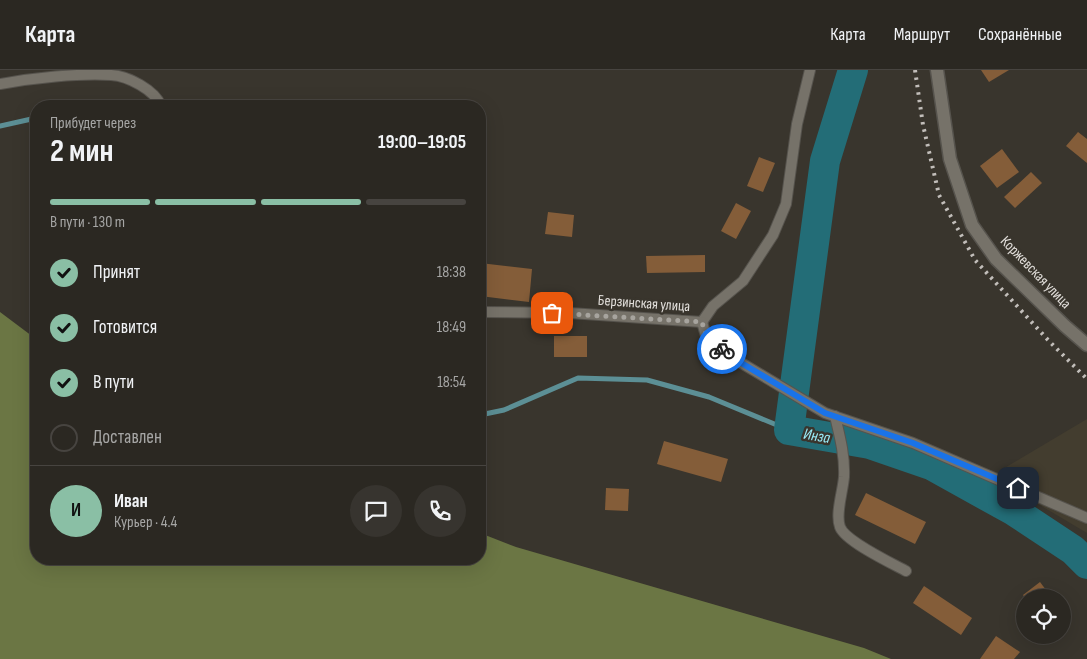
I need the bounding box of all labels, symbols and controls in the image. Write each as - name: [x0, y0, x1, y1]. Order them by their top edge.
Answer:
- text: Карта: [25, 20, 75, 49]
- text: Карта: [830, 24, 866, 45]
- text: Маршрут: [894, 24, 950, 45]
- text: Сохранённые: [978, 24, 1062, 45]
- text: Прибудет через: [50, 114, 136, 133]
- text: 19:00–19:05: [378, 131, 466, 154]
- text: 2 мин: [50, 132, 114, 171]
- text: В пути · 130 m: [50, 213, 125, 232]
- street label: Коржевская улица: [996, 232, 1075, 313]
- icon: check: [50, 259, 78, 287]
- text: Принят: [93, 261, 140, 284]
- text: 18:38: [437, 263, 466, 282]
- street label: Берзинская улица: [597, 291, 691, 316]
- pin: [531, 292, 573, 334]
- icon: bag: [538, 299, 566, 327]
- icon: check: [50, 314, 78, 342]
- text: Готовится: [93, 316, 157, 339]
- text: 18:49: [437, 318, 466, 337]
- courier: [697, 324, 747, 374]
- icon: bike: [708, 335, 736, 363]
- icon: check: [50, 369, 78, 397]
- text: В пути: [93, 371, 134, 394]
- text: 18:54: [437, 373, 466, 392]
- water label: Инза: [802, 425, 832, 448]
- text: Доставлен: [93, 426, 162, 449]
- pin: [997, 467, 1039, 509]
- icon: home: [1004, 474, 1032, 502]
- button: chat: [350, 485, 402, 537]
- button: phone: [414, 485, 466, 537]
- text: Иван: [114, 490, 148, 513]
- text: И: [71, 499, 81, 522]
- text: Курьер · 4.4: [114, 513, 177, 532]
- map controls: [1016, 589, 1071, 644]
- button: locate: [1016, 589, 1071, 644]

